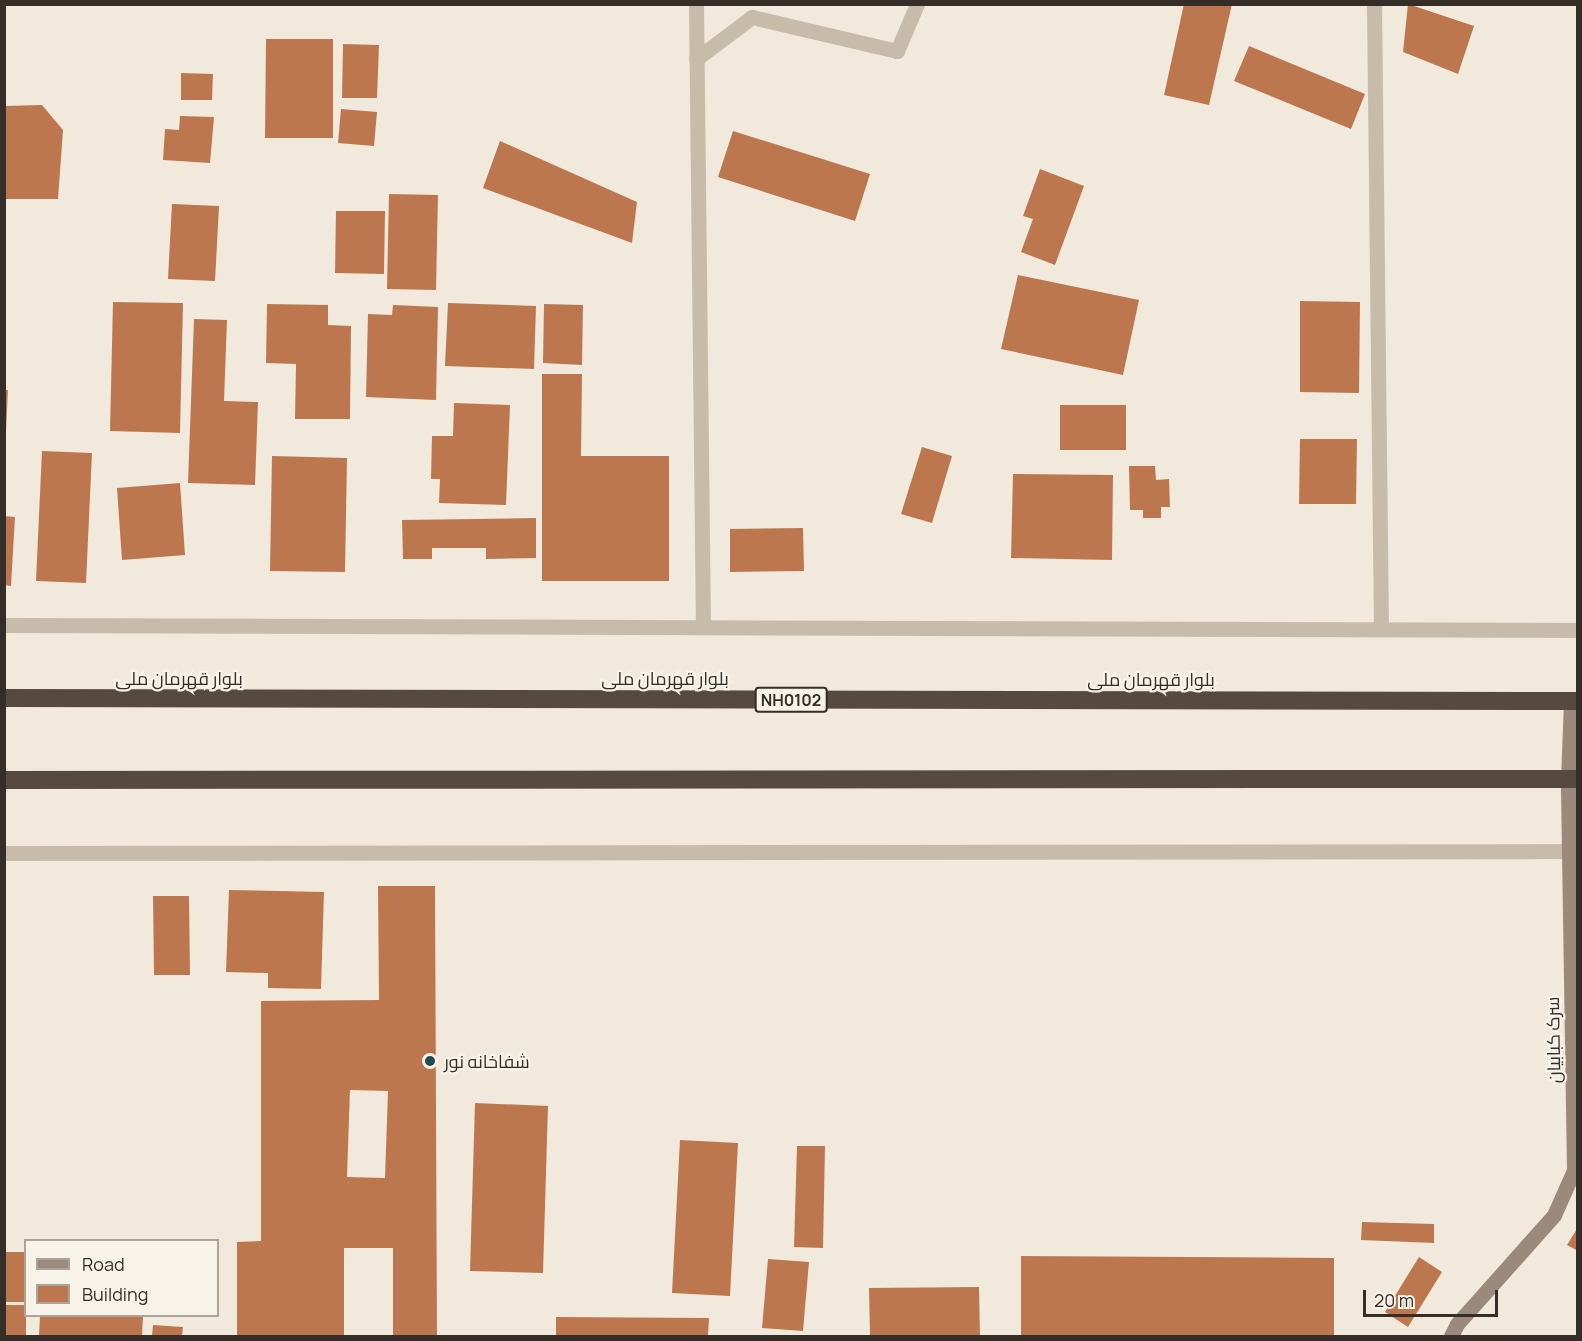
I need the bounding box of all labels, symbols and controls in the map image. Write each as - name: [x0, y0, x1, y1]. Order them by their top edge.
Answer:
- street label: بلوار قهرمان ملی: [115, 667, 243, 689]
- street label: بلوار قهرمان ملی: [601, 667, 729, 689]
- street label: بلوار قهرمان ملی: [1087, 668, 1215, 690]
- road number: NH0102: [754, 687, 828, 713]
- street label: سرک کبابیان: [1541, 996, 1565, 1084]
- place label: شفاخانه نور: [444, 1050, 530, 1072]
- marker: شفاخانه نور: [421, 1052, 439, 1070]
- legend: [24, 1239, 219, 1317]
- text: Road: [82, 1252, 125, 1276]
- scale bar: [1366, 1278, 1501, 1316]
- text: Building: [82, 1282, 148, 1306]
- text: 20 m: [1374, 1288, 1414, 1312]

